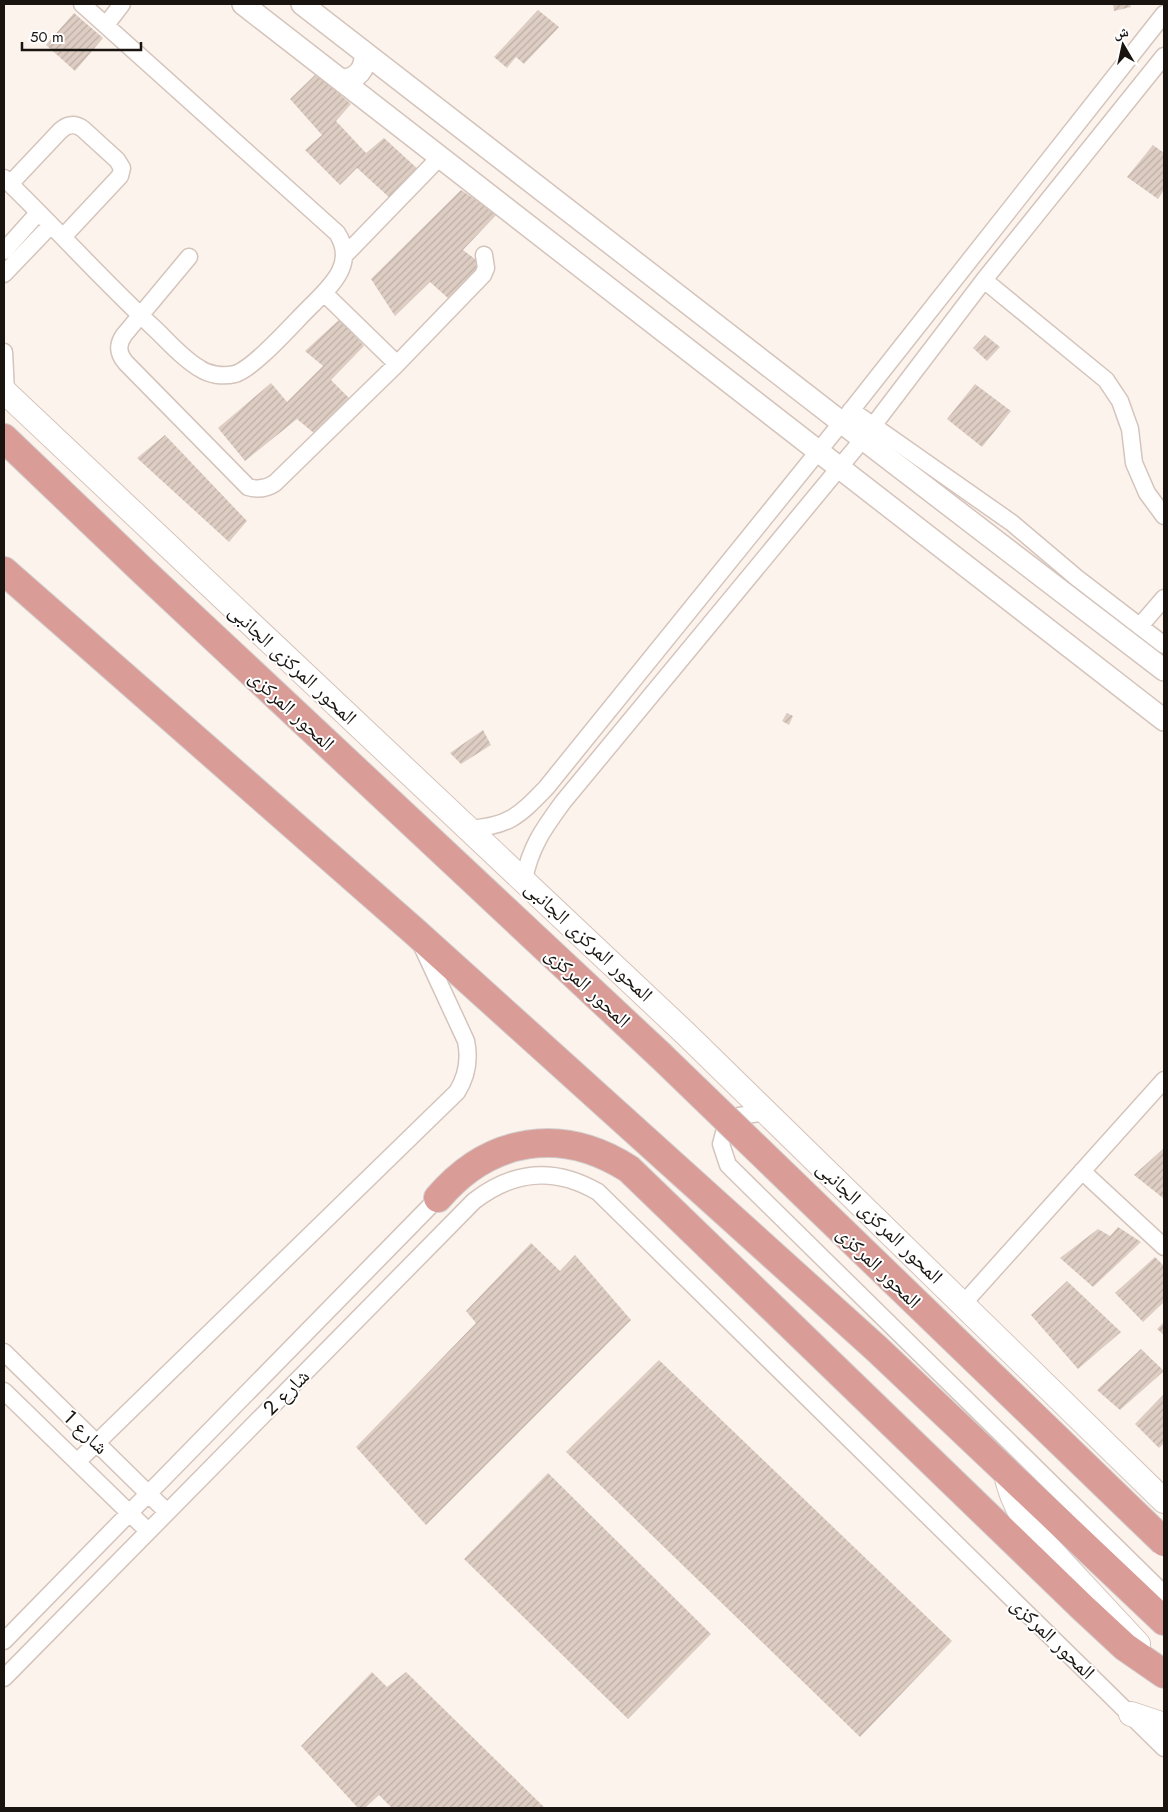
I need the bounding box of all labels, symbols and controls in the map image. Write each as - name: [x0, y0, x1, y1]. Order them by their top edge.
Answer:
- scale bar: [22, 20, 141, 52]
- north arrow: [1098, 20, 1148, 70]
- text: ش: [1112, 21, 1130, 43]
- text: 50 m: [30, 26, 64, 48]
- street label: المحور المركزى الجانبى: [224, 599, 362, 729]
- street label: المحور المركزى: [244, 664, 340, 756]
- street label: المحور المركزى الجانبى: [520, 876, 658, 1006]
- street label: المحور المركزى: [540, 941, 636, 1033]
- street label: المحور المركزى الجانبى: [812, 1156, 948, 1288]
- street label: المحور المركزى: [832, 1221, 926, 1313]
- street label: شارع 2: [257, 1363, 316, 1422]
- street label: شارع 1: [57, 1404, 115, 1461]
- street label: المحور المركزى: [1004, 1591, 1101, 1686]

